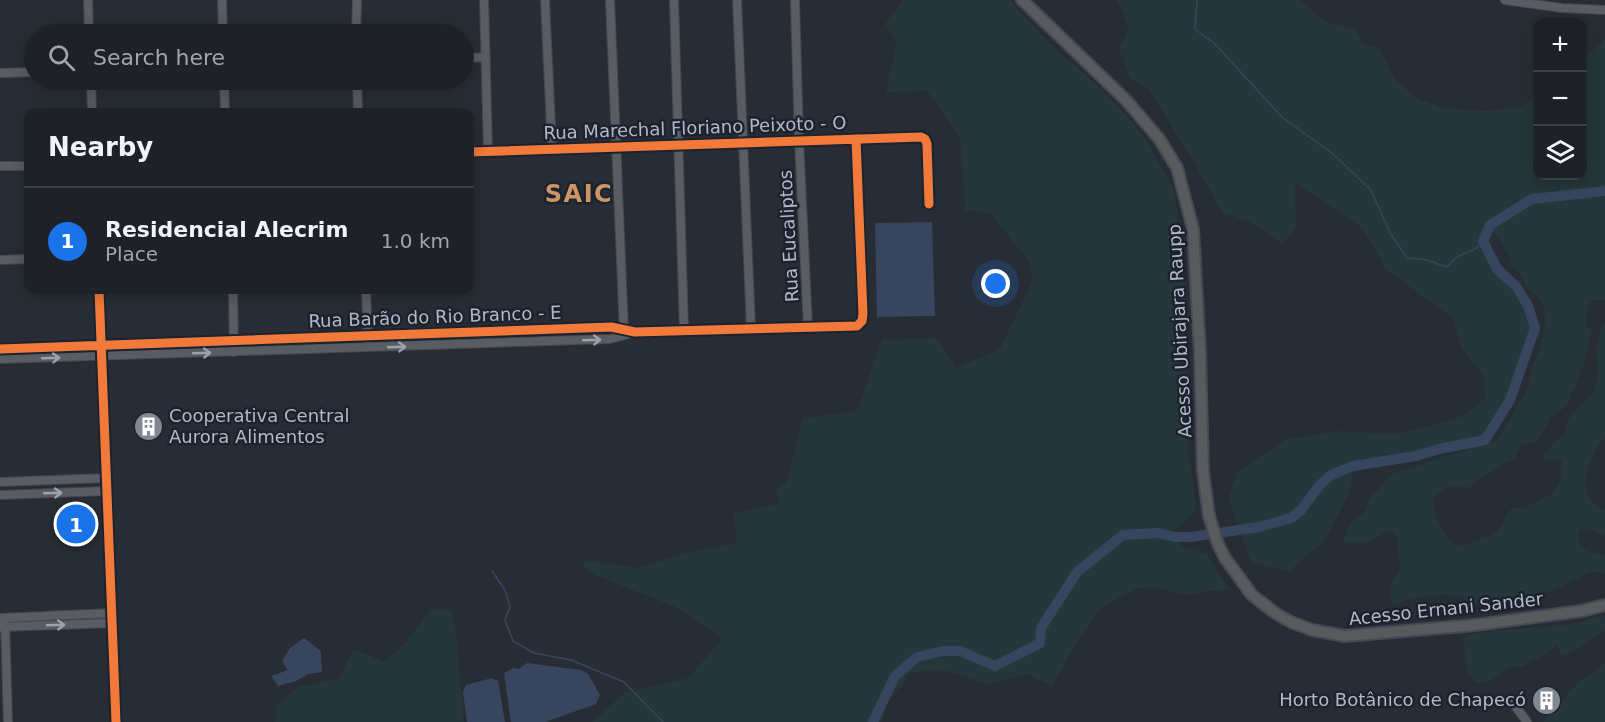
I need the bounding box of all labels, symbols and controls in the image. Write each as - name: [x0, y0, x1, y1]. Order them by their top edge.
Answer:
- map controls: [1533, 18, 1587, 180]
- button: +: [1533, 18, 1587, 72]
- search box: [24, 24, 474, 90]
- icon: search: [45, 41, 78, 74]
- text: Search here: [93, 45, 225, 70]
- button: −: [1533, 72, 1587, 126]
- street label: Rua Marechal Floriano Peixoto - O: [543, 112, 847, 143]
- button: layers: [1533, 126, 1587, 180]
- text: Nearby: [48, 132, 153, 162]
- street label: Rua Eucaliptos: [775, 169, 802, 303]
- district label: SAIC: [545, 180, 613, 208]
- text: Residencial Alecrim: [105, 217, 348, 242]
- street label: Acesso Ubirajara Raupp: [1163, 224, 1196, 438]
- text: 1: [61, 229, 74, 253]
- text: 1.0 km: [381, 229, 450, 253]
- text: Place: [105, 242, 158, 266]
- your location: [981, 269, 1010, 298]
- street label: Rua Barão do Rio Branco - E: [308, 302, 562, 331]
- one-way arrow: [582, 334, 602, 345]
- one-way arrow: [387, 341, 407, 352]
- one-way arrow: [192, 348, 212, 359]
- one-way arrow: [40, 352, 60, 364]
- place label: Cooperativa Central Aurora Alimentos: [169, 405, 350, 447]
- building icon: Cooperativa Central Aurora Alimentos: [132, 410, 164, 442]
- one-way arrow: [43, 488, 63, 499]
- pin: 1: [56, 502, 96, 546]
- street label: Acesso Ernani Sander: [1348, 588, 1545, 629]
- one-way arrow: [45, 619, 65, 631]
- building icon: Horto Botânico de Chapecó: [1531, 684, 1563, 716]
- place label: Horto Botânico de Chapecó: [1279, 689, 1526, 710]

